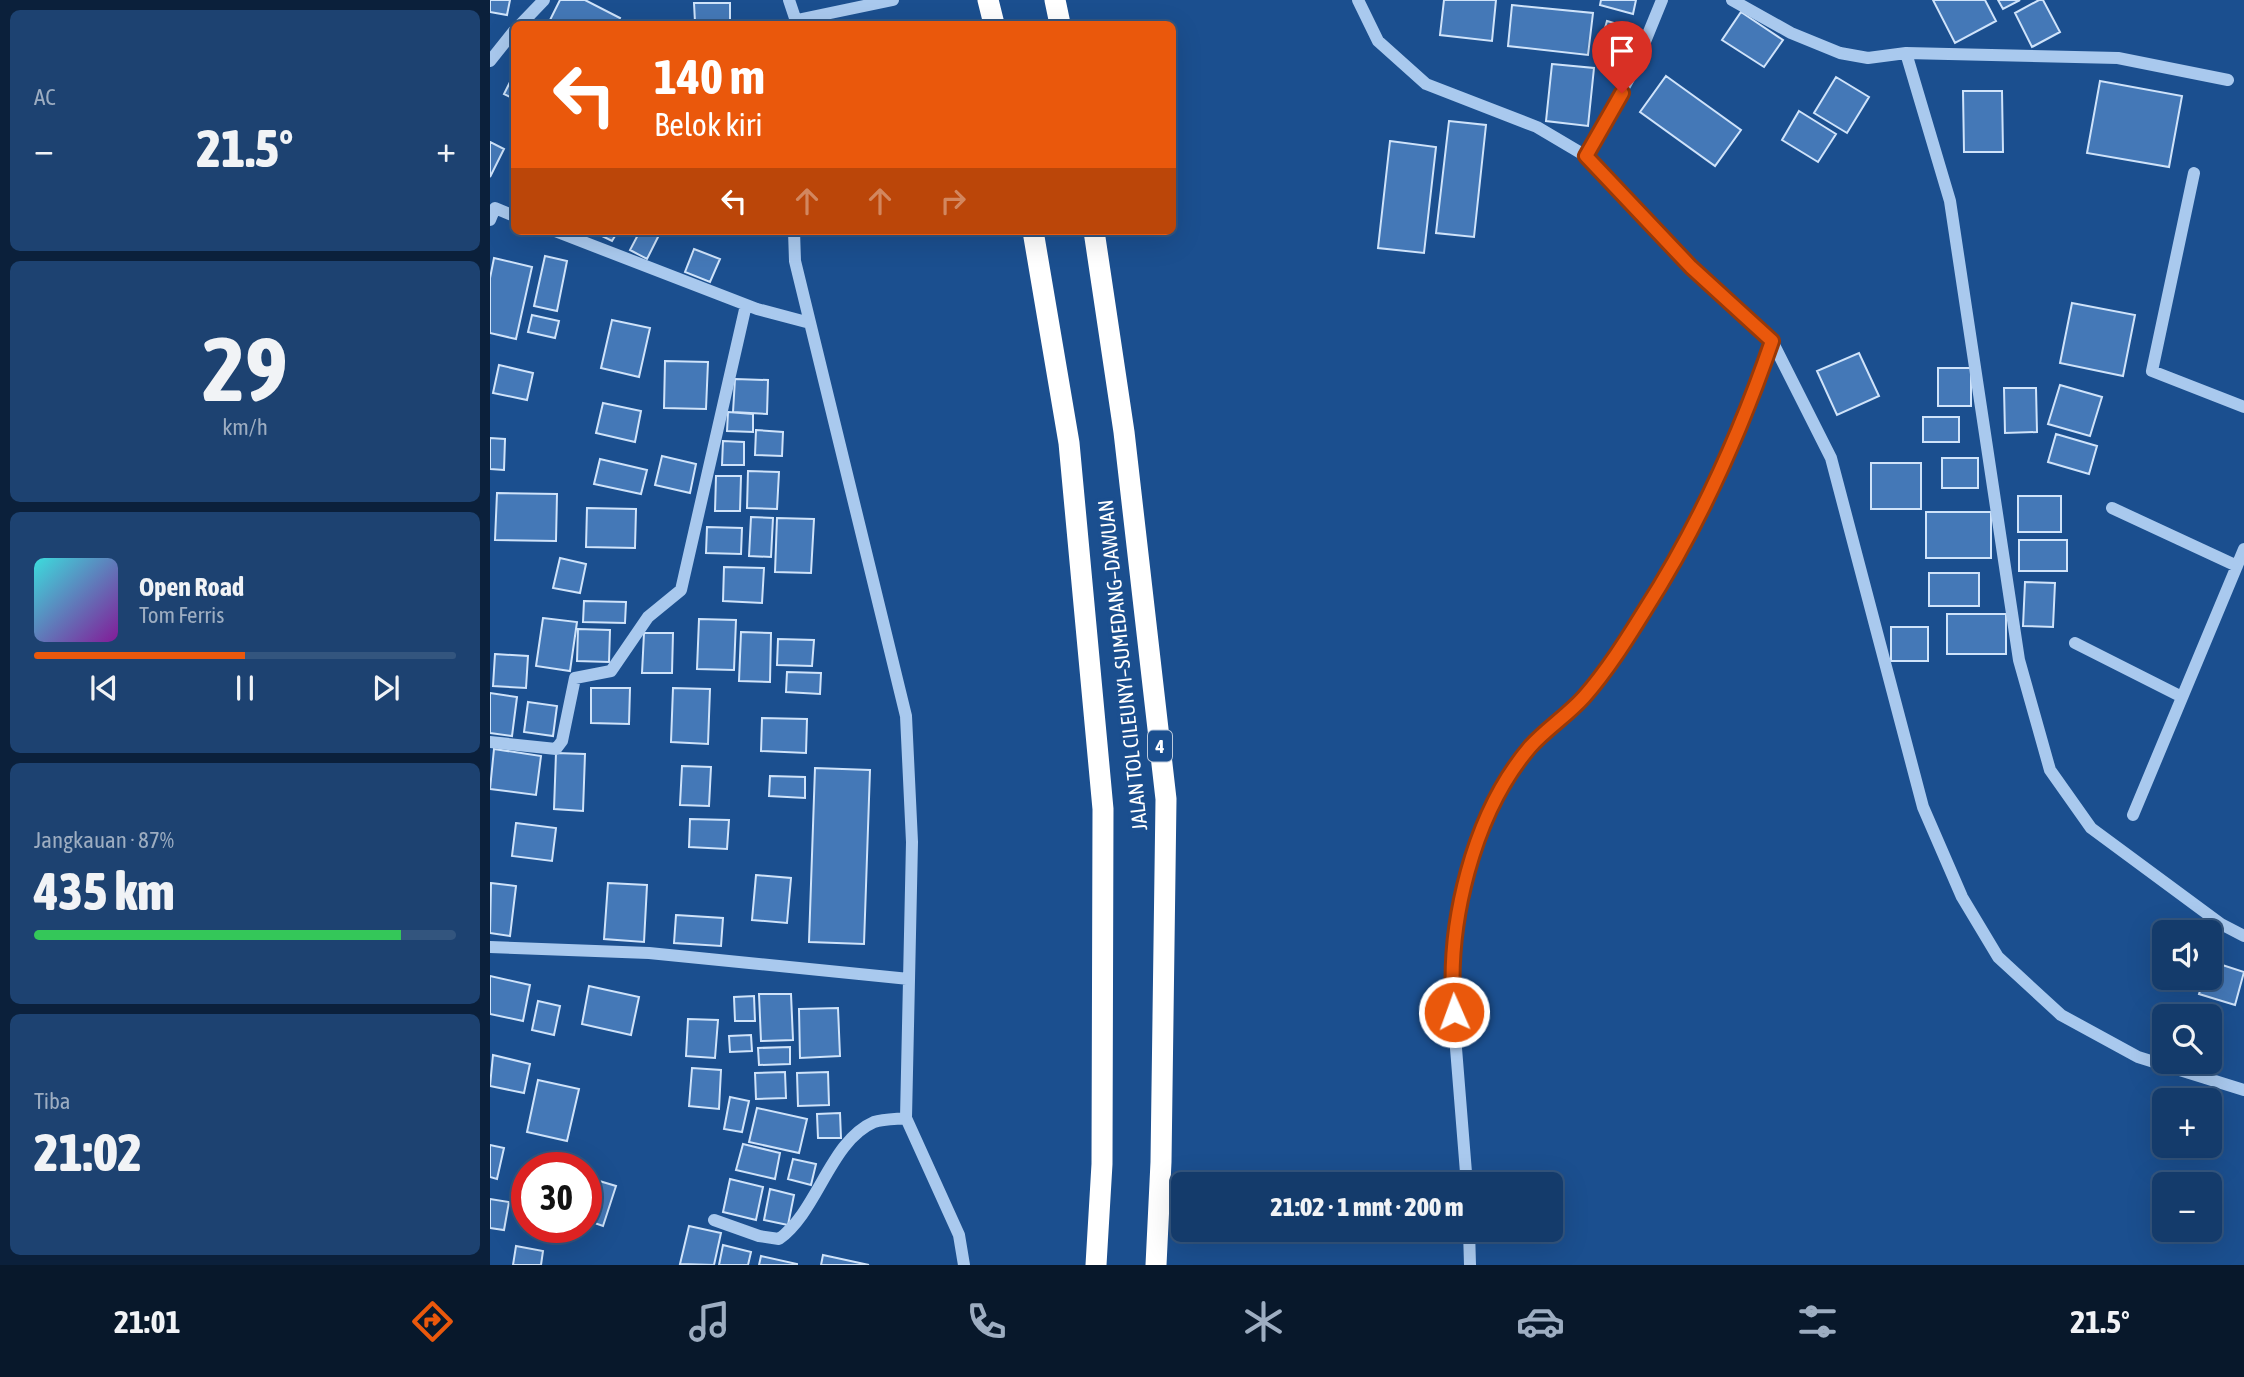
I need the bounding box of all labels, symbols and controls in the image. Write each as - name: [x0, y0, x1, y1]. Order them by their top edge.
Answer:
- pin: [1592, 21, 1652, 93]
- icon: arrive: [1603, 32, 1641, 70]
- text: 140 m: [654, 48, 765, 104]
- icon: left: [539, 49, 630, 140]
- text: AC: [34, 84, 56, 110]
- text: Belok kiri: [654, 106, 763, 143]
- text: 21.5°: [197, 118, 293, 178]
- text: −: [34, 127, 54, 170]
- text: +: [436, 127, 456, 170]
- icon: left: [715, 182, 753, 220]
- icon: ahead: [788, 182, 826, 220]
- icon: ahead: [861, 182, 899, 220]
- icon: right: [934, 182, 972, 220]
- text: 29: [202, 316, 288, 420]
- text: km/h: [222, 414, 268, 440]
- street label: JALAN TOL CILEUNYI–SUMEDANG–DAWUAN: [1093, 498, 1151, 832]
- text: Open Road: [139, 572, 244, 602]
- text: Tom Ferris: [139, 602, 224, 628]
- icon: previous: [85, 669, 123, 707]
- icon: pause: [226, 669, 264, 707]
- icon: next: [367, 669, 405, 707]
- road number: 4: [1148, 730, 1172, 762]
- text: Jangkauan · 87%: [34, 827, 174, 853]
- text: 435 km: [34, 861, 175, 921]
- map controls: [2152, 920, 2222, 1242]
- button: sound: [2152, 920, 2222, 990]
- position arrow: [1417, 975, 1491, 1049]
- button: search: [2152, 1004, 2222, 1074]
- text: Tiba: [34, 1088, 71, 1114]
- button: +: [2152, 1088, 2222, 1158]
- text: 21:02: [34, 1122, 142, 1182]
- speed limit sign: 30: [511, 1152, 602, 1243]
- button: −: [2152, 1172, 2222, 1242]
- text: 21:02 · 1 mnt · 200 m: [1271, 1192, 1463, 1222]
- icon: directions: [408, 1297, 457, 1346]
- icon: music: [685, 1297, 734, 1346]
- icon: phone: [962, 1297, 1011, 1346]
- icon: climate: [1239, 1297, 1288, 1346]
- icon: car: [1516, 1297, 1565, 1346]
- icon: filters: [1793, 1297, 1842, 1346]
- text: 21:01: [114, 1303, 180, 1340]
- text: 21.5°: [2070, 1303, 2130, 1340]

